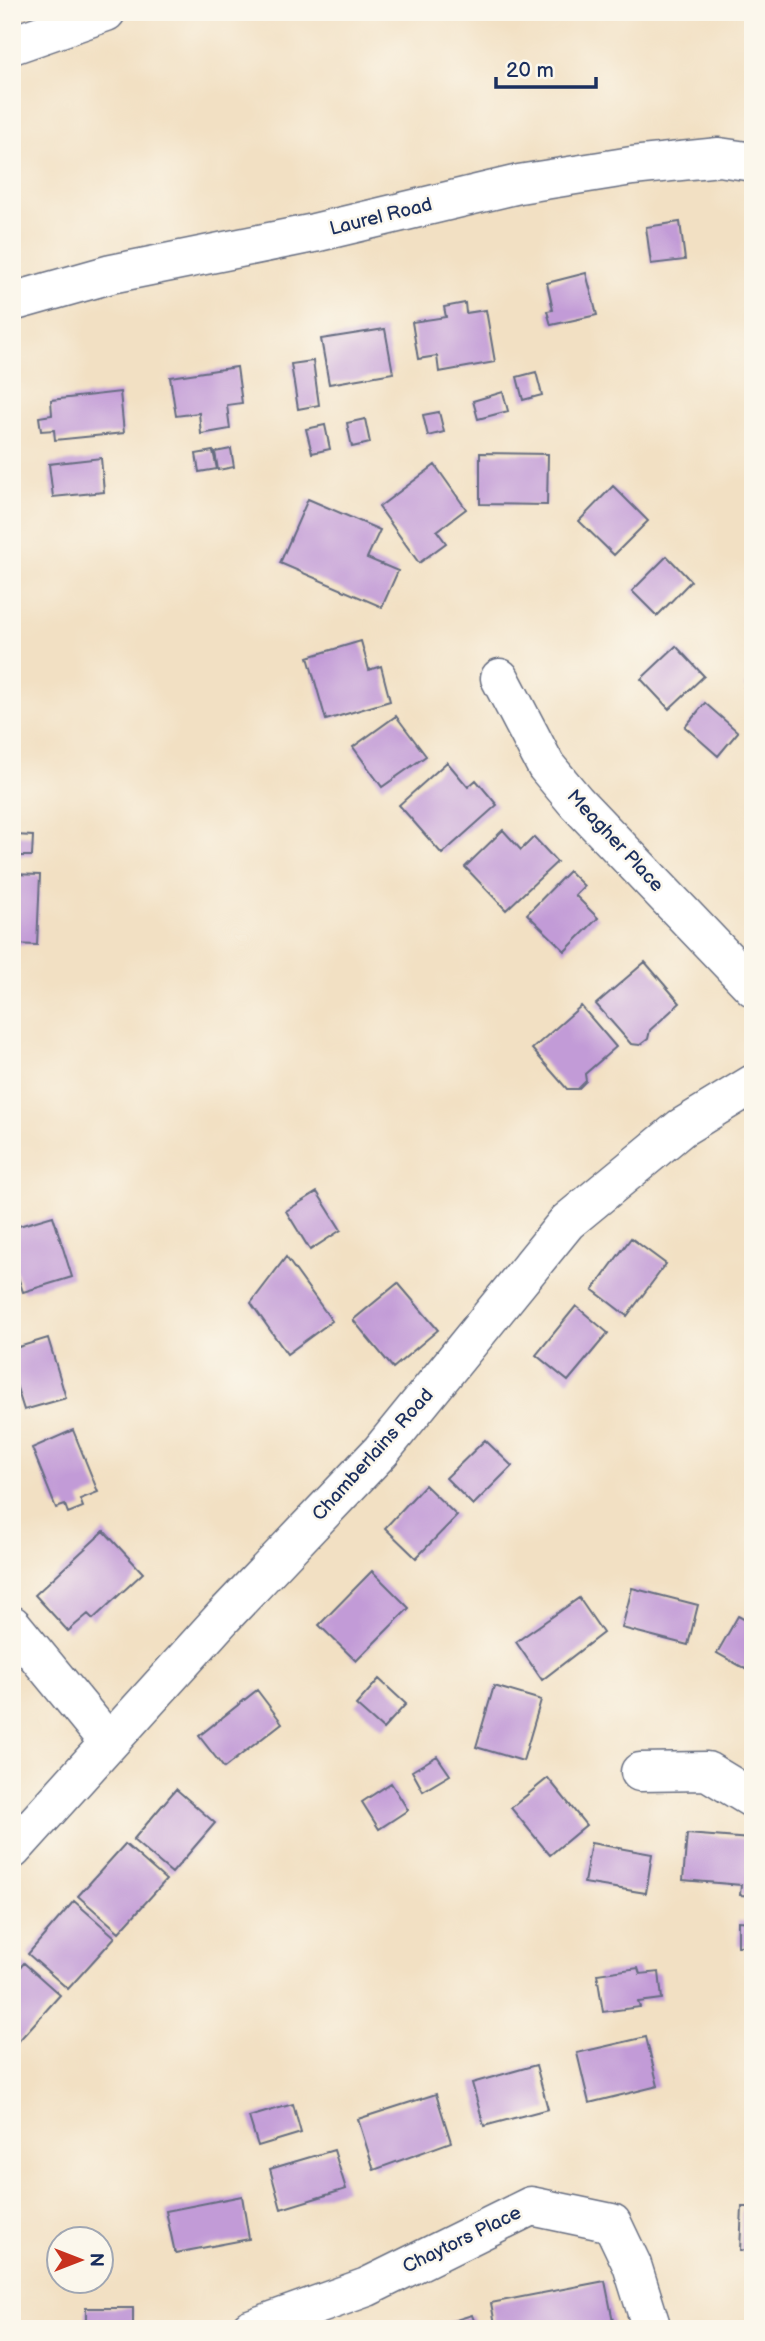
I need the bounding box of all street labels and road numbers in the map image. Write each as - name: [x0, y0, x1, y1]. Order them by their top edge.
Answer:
- street label: Laurel Road: [327, 193, 435, 241]
- street label: Meagher Place: [562, 785, 668, 897]
- street label: Chamberlains Road: [308, 1384, 438, 1526]
- street label: Chaytors Place: [399, 2201, 525, 2279]

